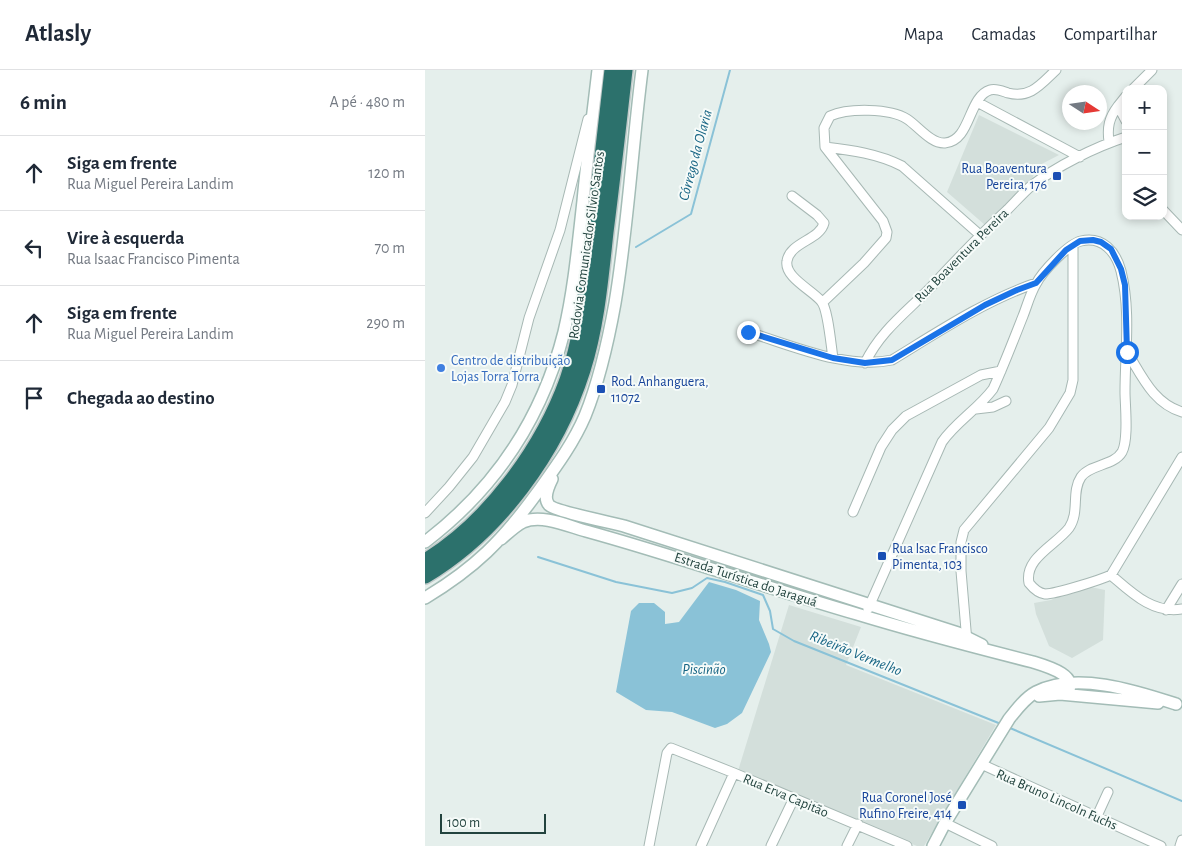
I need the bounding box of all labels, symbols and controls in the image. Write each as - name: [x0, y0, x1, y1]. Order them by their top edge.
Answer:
- text: Atlasly: [25, 22, 91, 46]
- text: Mapa: [904, 26, 943, 44]
- text: Camadas: [971, 26, 1036, 44]
- text: Compartilhar: [1064, 26, 1157, 44]
- north arrow: [1062, 85, 1107, 130]
- map controls: [1122, 85, 1167, 220]
- button: +: [1122, 85, 1167, 130]
- text: 6 min: [20, 92, 67, 113]
- text: A pé · 480 m: [329, 94, 405, 110]
- water label: Córrego da Olaria: [676, 108, 715, 202]
- button: −: [1122, 130, 1167, 175]
- street label: Rodovia Comunicador Silvio Santos: [567, 150, 607, 340]
- text: Siga em frente: [67, 154, 177, 173]
- icon: ahead: [20, 159, 48, 187]
- place label: Rua Boaventura Pereira, 176: [961, 162, 1048, 192]
- text: 120 m: [368, 165, 405, 181]
- marker: Rua Boaventura Pereira, 176: [1051, 170, 1063, 182]
- button: layers: [1122, 175, 1167, 220]
- text: Rua Miguel Pereira Landim: [67, 176, 234, 192]
- street label: Rua Boaventura Pereira: [912, 206, 1012, 305]
- text: Vire à esquerda: [67, 229, 184, 248]
- icon: left: [20, 234, 48, 262]
- text: 70 m: [374, 240, 405, 256]
- text: Rua Isaac Francisco Pimenta: [67, 251, 240, 267]
- text: Siga em frente: [67, 304, 177, 323]
- icon: ahead: [20, 309, 48, 337]
- text: 290 m: [366, 315, 405, 331]
- route end: [737, 321, 760, 344]
- text: Rua Miguel Pereira Landim: [67, 326, 234, 342]
- route start: [1116, 341, 1139, 364]
- place label: Centro de distribuição Lojas Torra Torra: [451, 354, 570, 384]
- marker: Centro de distribuição Lojas Torra Torra: [435, 362, 447, 374]
- place label: Rod. Anhanguera, 11072: [611, 375, 708, 405]
- marker: Rod. Anhanguera, 11072: [595, 383, 607, 395]
- icon: arrive: [20, 384, 48, 412]
- text: Chegada ao destino: [67, 389, 215, 408]
- place label: Rua Isac Francisco Pimenta, 103: [892, 542, 988, 572]
- street label: Estrada Turística do Jaraguá: [673, 550, 819, 610]
- marker: Rua Isac Francisco Pimenta, 103: [876, 550, 888, 562]
- water label: Ribeirão Vermelho: [808, 628, 904, 679]
- water label: Piscinão: [682, 662, 726, 677]
- street label: Rua Bruno Lincoln Fuchs: [994, 767, 1119, 833]
- street label: Rua Erva Capitão: [741, 772, 830, 820]
- place label: Rua Coronel José Rufino Freire, 414: [859, 791, 952, 821]
- marker: Rua Coronel José Rufino Freire, 414: [956, 799, 968, 811]
- scale bar: [440, 811, 546, 834]
- text: 100 m: [447, 816, 480, 830]

